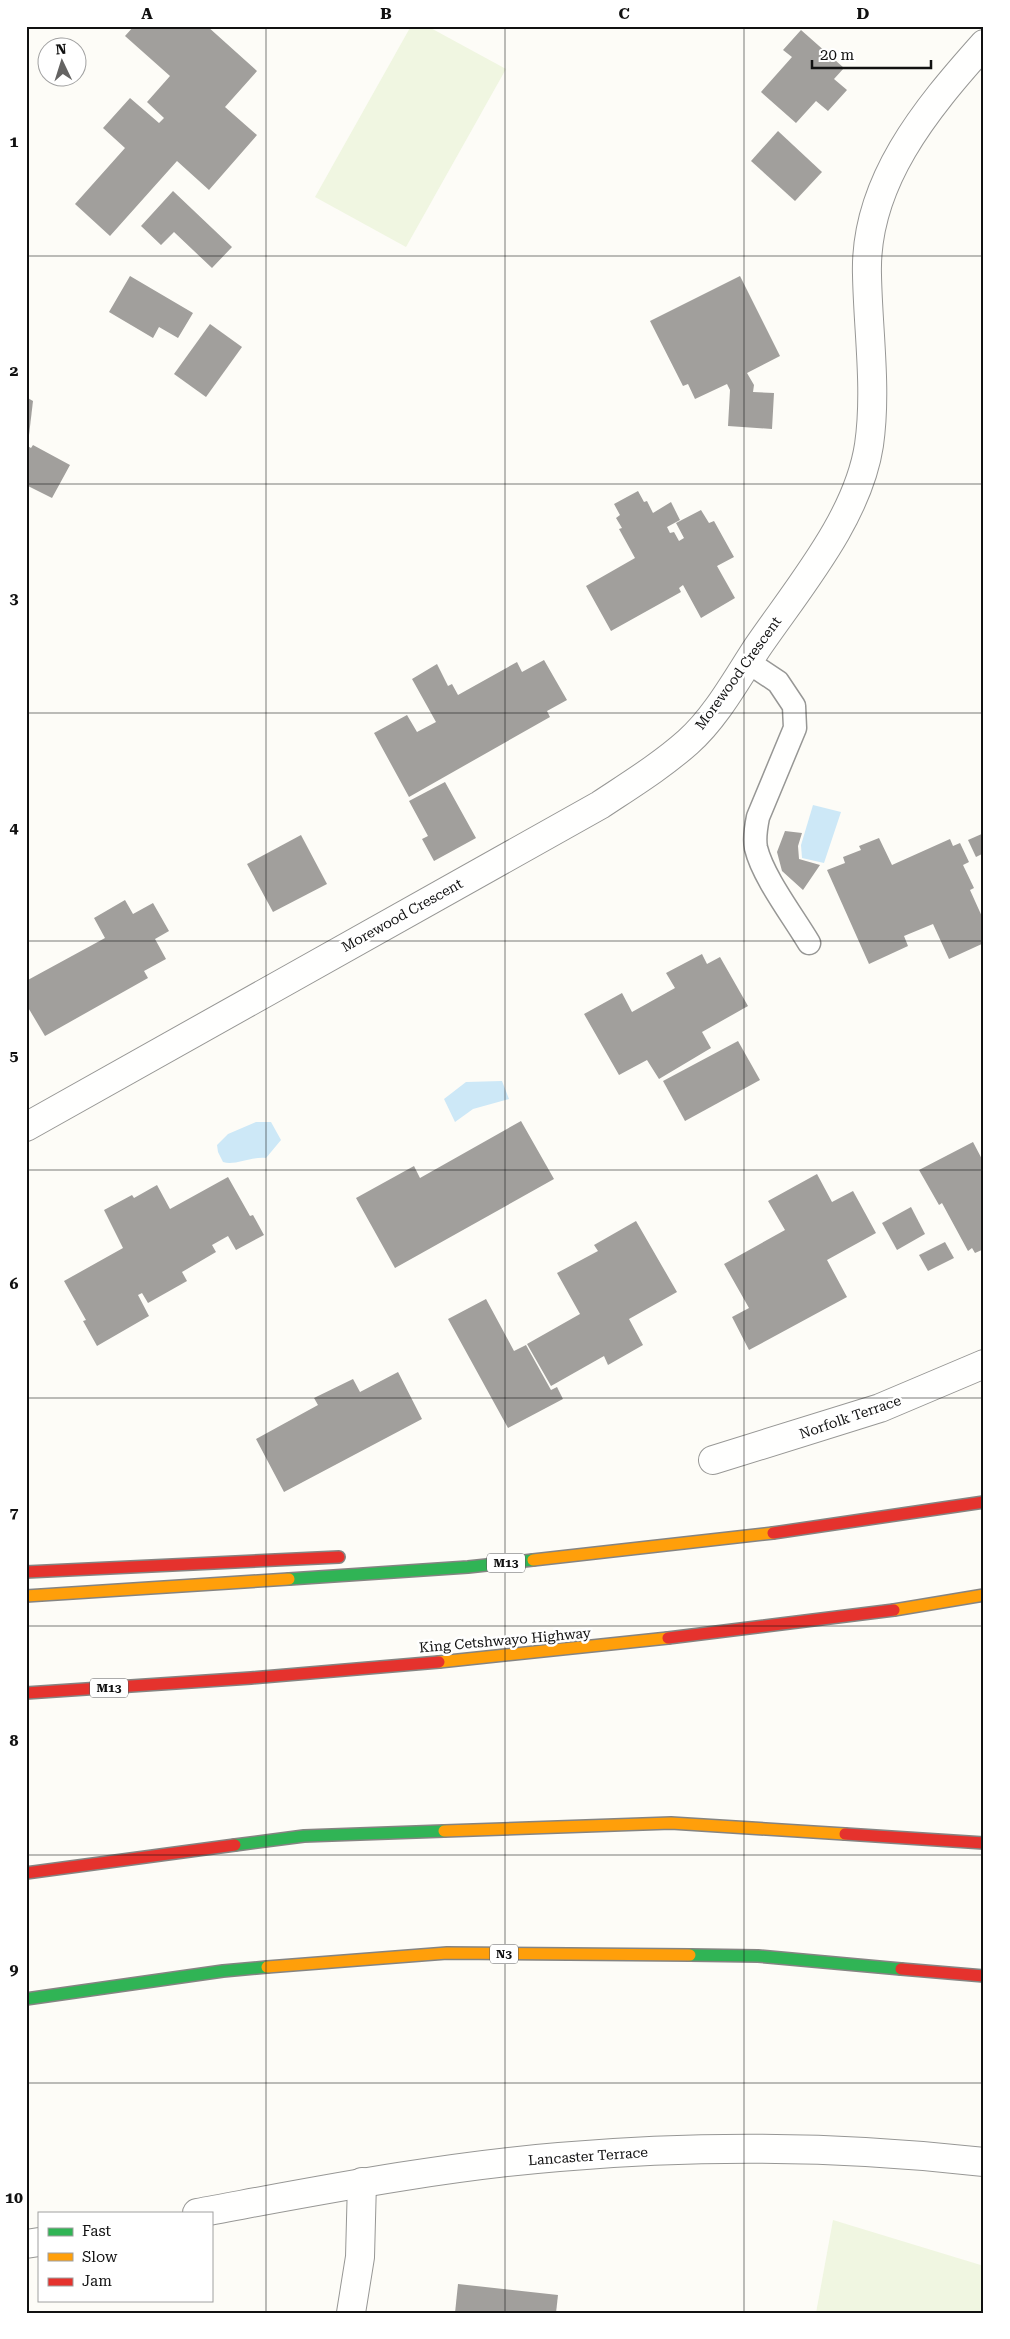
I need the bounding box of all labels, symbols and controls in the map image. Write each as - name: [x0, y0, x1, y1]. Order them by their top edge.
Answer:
- text: A: [141, 4, 153, 23]
- text: B: [380, 4, 392, 23]
- text: C: [618, 4, 630, 23]
- text: D: [857, 4, 870, 23]
- north arrow: [38, 38, 88, 88]
- scale bar: [812, 38, 931, 70]
- text: N: [55, 41, 67, 57]
- text: 20 m: [820, 46, 855, 64]
- text: 1: [10, 132, 19, 151]
- text: 2: [10, 361, 19, 380]
- text: 3: [10, 589, 19, 608]
- street label: Morewood Crescent: [692, 613, 784, 733]
- text: 4: [10, 818, 19, 837]
- street label: Morewood Crescent: [339, 875, 465, 955]
- text: 5: [10, 1046, 19, 1065]
- text: 6: [10, 1274, 19, 1293]
- street label: Norfolk Terrace: [797, 1392, 903, 1442]
- text: 7: [10, 1503, 19, 1522]
- road number: M13: [487, 1554, 525, 1572]
- street label: King Cetshwayo Highway: [418, 1624, 592, 1655]
- road number: M13: [90, 1679, 128, 1698]
- text: 8: [10, 1731, 19, 1750]
- road number: N3: [490, 1945, 518, 1964]
- text: 9: [10, 1960, 19, 1979]
- street label: Lancaster Terrace: [528, 2144, 649, 2168]
- text: 10: [5, 2188, 23, 2207]
- legend: [38, 2212, 212, 2302]
- text: Fast: [82, 2222, 112, 2240]
- text: Slow: [82, 2248, 118, 2266]
- text: Jam: [82, 2272, 112, 2290]

